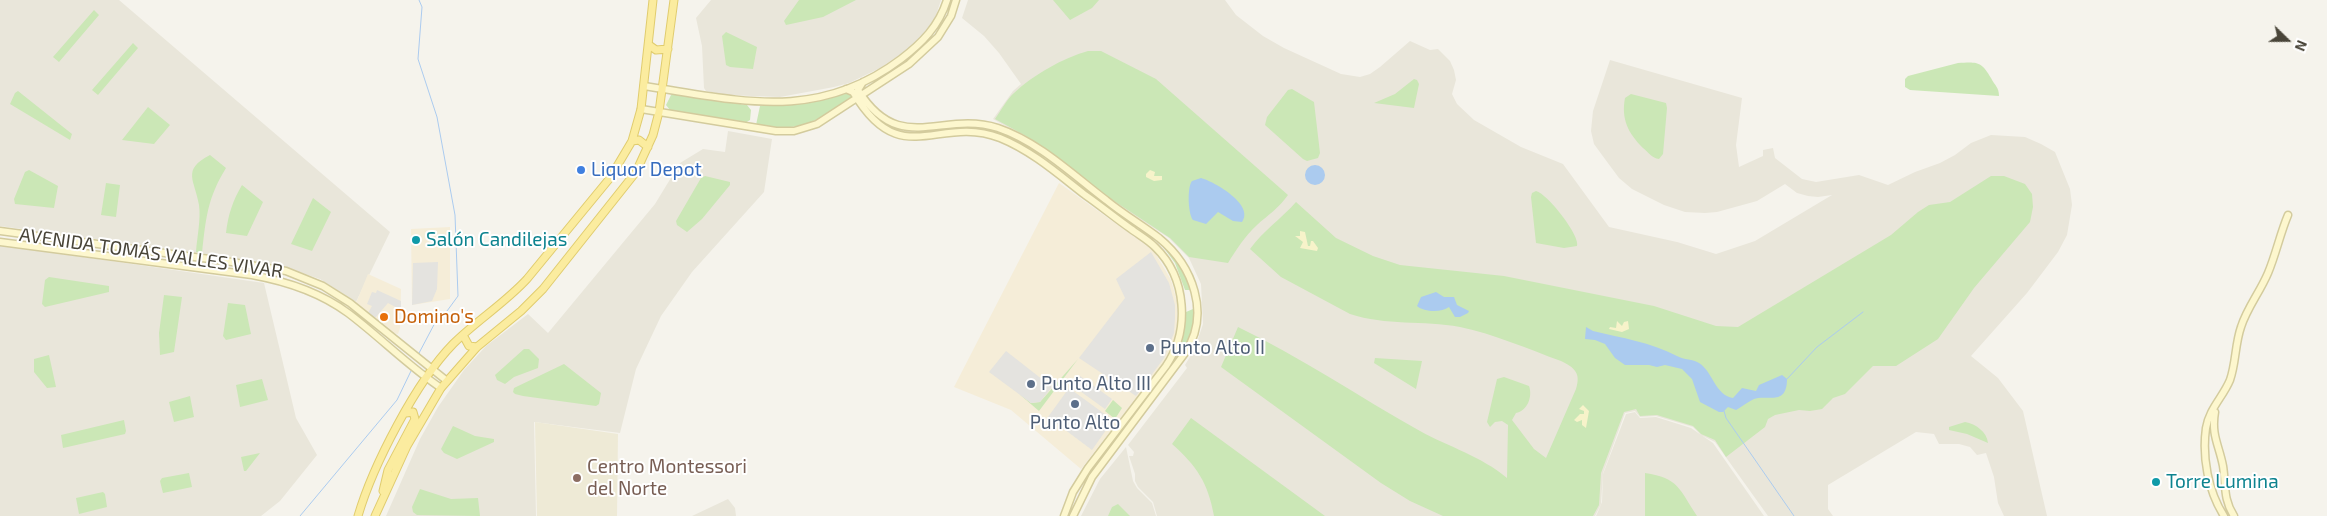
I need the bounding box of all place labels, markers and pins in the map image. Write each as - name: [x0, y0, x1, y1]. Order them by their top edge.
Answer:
- place label: Liquor Depot: [591, 159, 702, 181]
- marker: Liquor Depot: [575, 164, 587, 176]
- place label: Salón Candilejas: [426, 229, 567, 251]
- marker: Salón Candilejas: [410, 234, 422, 246]
- place label: Domino's: [394, 306, 474, 328]
- marker: Domino's: [378, 311, 390, 323]
- place label: Punto Alto II: [1160, 337, 1265, 359]
- marker: Punto Alto II: [1144, 342, 1156, 354]
- place label: Punto Alto III: [1041, 373, 1151, 395]
- marker: Punto Alto III: [1025, 378, 1037, 390]
- marker: Punto Alto: [1069, 398, 1081, 410]
- place label: Punto Alto: [1030, 412, 1120, 434]
- place label: Centro Montessori del Norte: [587, 456, 747, 500]
- place label: Torre Lumina: [2166, 471, 2279, 493]
- marker: Centro Montessori del Norte: [571, 472, 583, 484]
- marker: Torre Lumina: [2150, 476, 2162, 488]

